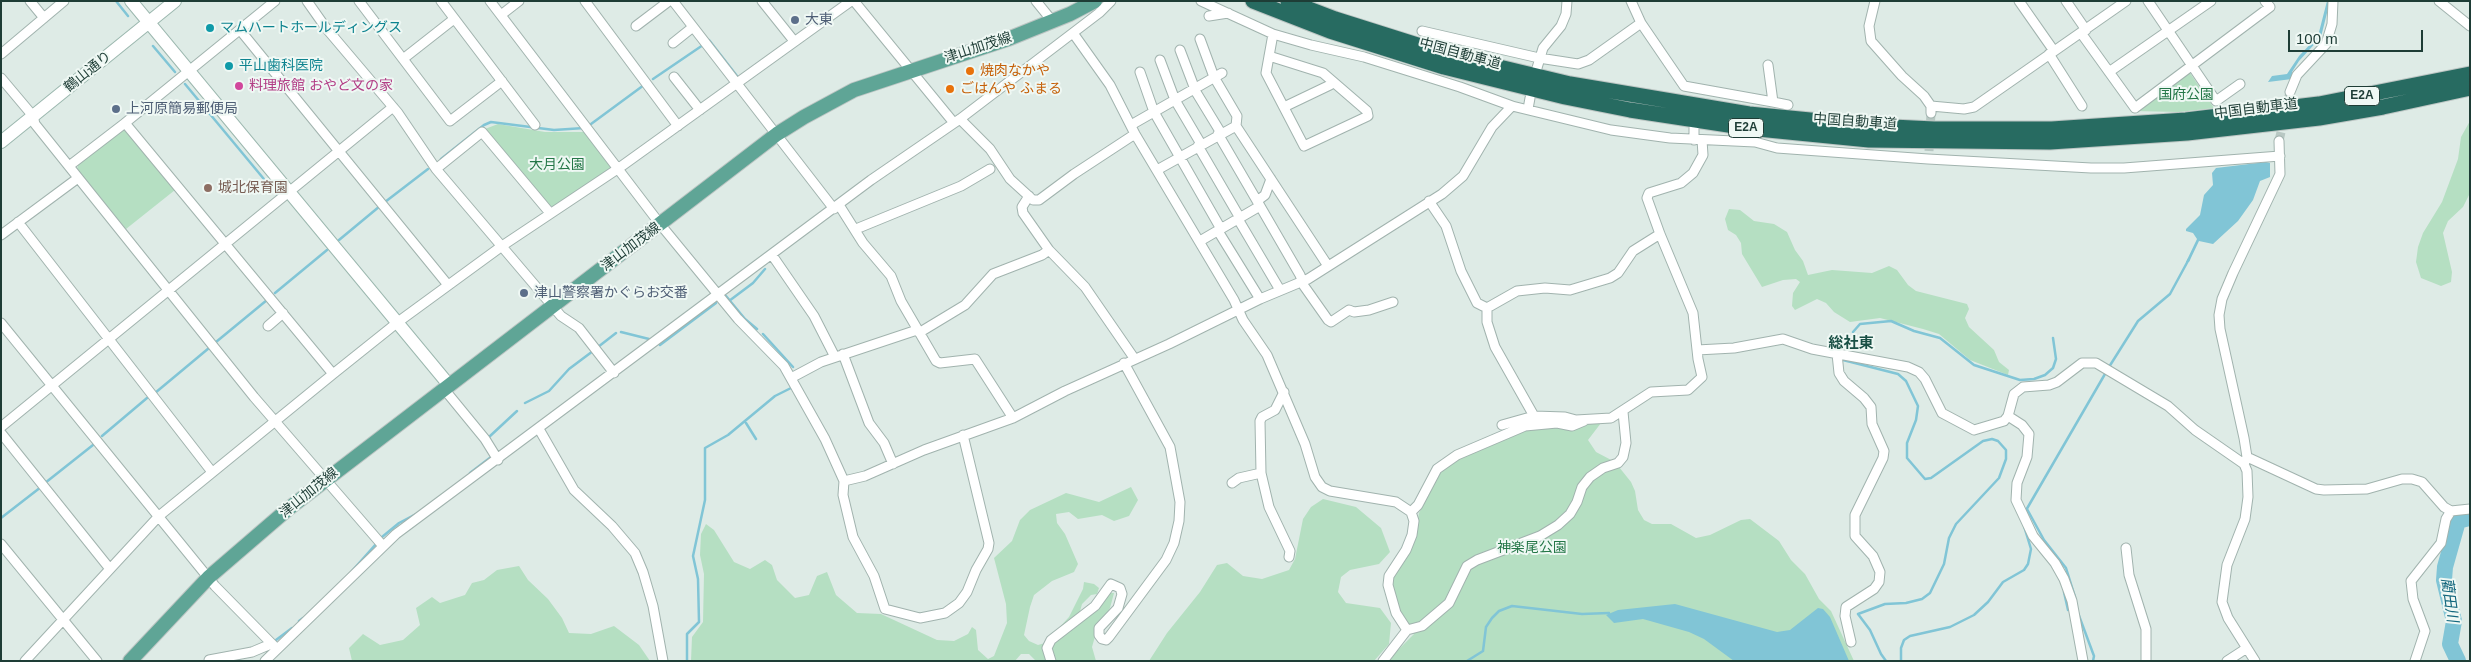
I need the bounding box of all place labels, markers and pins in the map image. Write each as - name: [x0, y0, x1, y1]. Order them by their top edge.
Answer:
- place label: 大東: [805, 12, 833, 28]
- marker: 大東: [789, 14, 801, 26]
- place label: マムハートホールディングス: [220, 20, 402, 36]
- marker: マムハートホールディングス: [204, 22, 216, 34]
- place label: 平山歯科医院: [239, 58, 323, 74]
- marker: 平山歯科医院: [223, 60, 235, 72]
- place label: 焼肉なかや: [980, 63, 1050, 79]
- marker: 焼肉なかや: [964, 65, 976, 77]
- place label: 料理旅館 おやど文の家: [249, 78, 393, 94]
- marker: 料理旅館 おやど文の家: [233, 80, 245, 92]
- place label: ごはんや ふまる: [960, 81, 1062, 97]
- marker: ごはんや ふまる: [944, 83, 956, 95]
- place label: 上河原簡易郵便局: [126, 101, 238, 117]
- marker: 上河原簡易郵便局: [110, 103, 122, 115]
- place label: 城北保育園: [218, 180, 288, 196]
- marker: 城北保育園: [202, 182, 214, 194]
- place label: 津山警察署かぐらお交番: [534, 285, 688, 301]
- marker: 津山警察署かぐらお交番: [518, 287, 530, 299]

